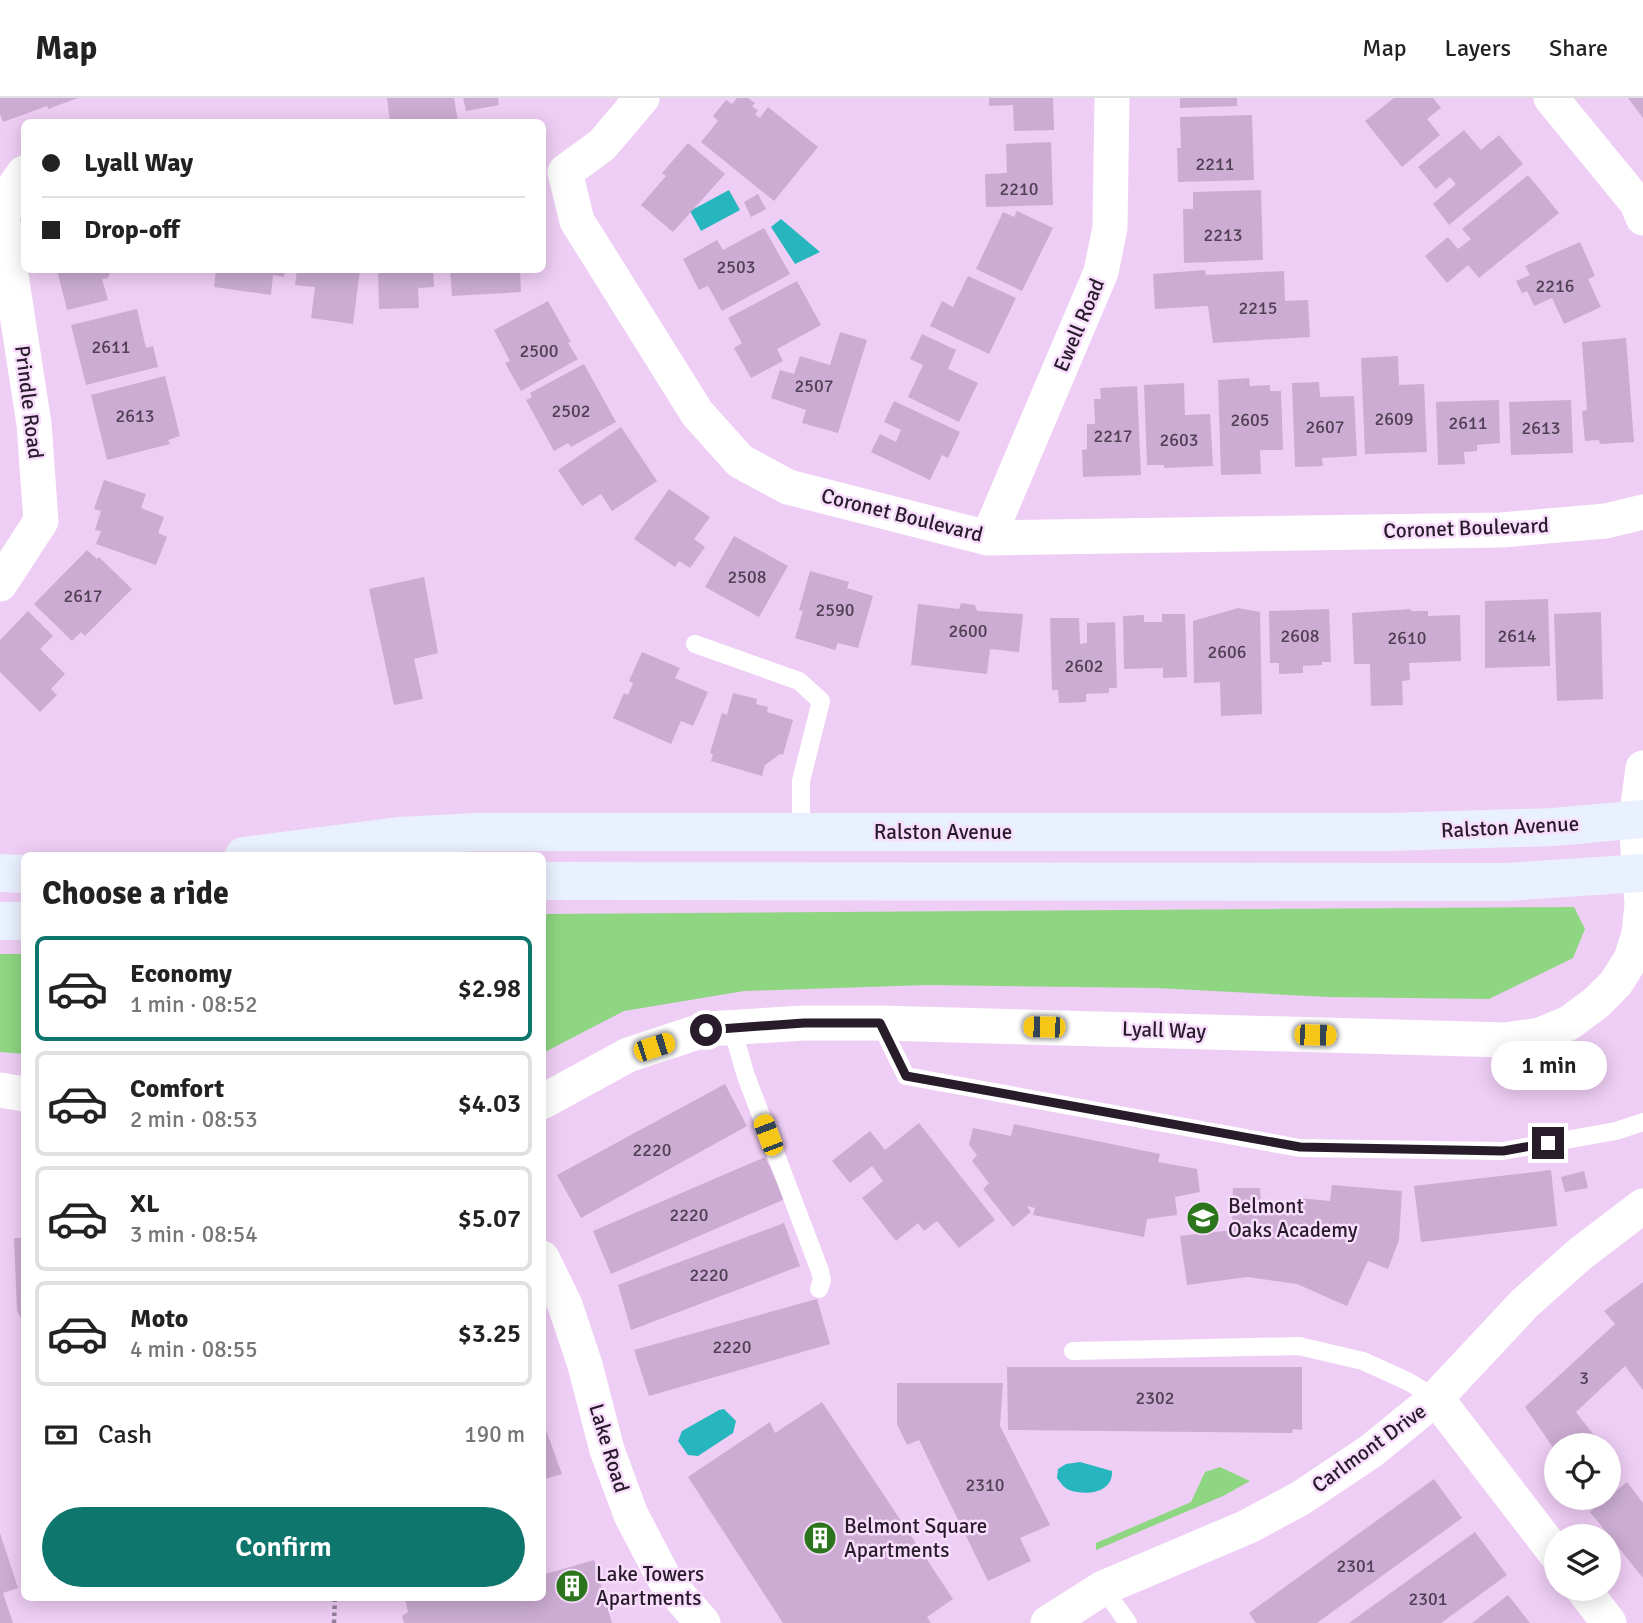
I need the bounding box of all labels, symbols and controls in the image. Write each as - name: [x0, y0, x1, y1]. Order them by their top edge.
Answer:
- text: Map: [35, 28, 97, 69]
- text: Map: [1362, 33, 1407, 63]
- text: Layers: [1445, 33, 1511, 63]
- text: Share: [1549, 33, 1608, 63]
- text: Lyall Way: [84, 147, 193, 179]
- house number: 2211: [1196, 153, 1234, 175]
- house number: 2210: [1000, 178, 1038, 200]
- text: Drop-off: [84, 214, 180, 246]
- house number: 2213: [1204, 224, 1242, 246]
- house number: 2503: [717, 256, 755, 278]
- street label: Ewell Road: [1048, 275, 1110, 375]
- house number: 2216: [1536, 275, 1574, 297]
- house number: 2215: [1239, 297, 1277, 319]
- house number: 2611: [92, 336, 130, 358]
- house number: 2500: [520, 340, 558, 362]
- street label: Prindle Road: [9, 344, 49, 460]
- house number: 2507: [795, 375, 833, 397]
- house number: 2502: [552, 400, 590, 422]
- house number: 2613: [116, 405, 154, 427]
- house number: 2609: [1375, 408, 1413, 430]
- house number: 2605: [1231, 409, 1269, 431]
- house number: 2611: [1449, 412, 1487, 434]
- house number: 2607: [1306, 416, 1344, 438]
- house number: 2613: [1522, 417, 1560, 439]
- house number: 2217: [1094, 425, 1132, 447]
- house number: 2603: [1160, 429, 1198, 451]
- street label: Coronet Boulevard: [818, 482, 986, 548]
- street label: Coronet Boulevard: [1383, 512, 1549, 544]
- house number: 2508: [728, 566, 766, 588]
- house number: 2617: [64, 585, 102, 607]
- house number: 2590: [816, 599, 854, 621]
- house number: 2600: [949, 620, 987, 642]
- house number: 2608: [1281, 625, 1319, 647]
- house number: 2614: [1498, 625, 1537, 647]
- house number: 2610: [1388, 627, 1426, 649]
- house number: 2606: [1208, 641, 1246, 663]
- house number: 2602: [1065, 655, 1103, 677]
- street label: Ralston Avenue: [1440, 810, 1580, 844]
- street label: Ralston Avenue: [874, 819, 1012, 845]
- text: Choose a ride: [42, 874, 229, 913]
- icon: car: [46, 957, 109, 1020]
- text: Economy: [130, 958, 232, 990]
- text: $2.98: [458, 973, 521, 1005]
- text: 1 min · 08:52: [130, 990, 258, 1019]
- route start: [690, 1014, 722, 1046]
- car: [1023, 1016, 1066, 1038]
- street label: Lyall Way: [1121, 1016, 1207, 1044]
- car: [1294, 1024, 1337, 1046]
- car: [631, 1031, 678, 1063]
- callout: 1 min: [1490, 1042, 1606, 1090]
- text: 1 min: [1521, 1051, 1577, 1080]
- icon: car: [46, 1072, 109, 1135]
- text: Comfort: [130, 1073, 224, 1105]
- text: $4.03: [458, 1088, 521, 1120]
- text: 2 min · 08:53: [130, 1105, 258, 1134]
- car: [751, 1112, 786, 1158]
- route end: [1532, 1127, 1564, 1159]
- house number: 2220: [633, 1139, 671, 1161]
- icon: car: [46, 1187, 109, 1250]
- text: XL: [130, 1188, 160, 1220]
- place label: Belmont Oaks Academy: [1228, 1193, 1358, 1243]
- school or university icon: Belmont Oaks Academy: [1184, 1199, 1222, 1237]
- text: $5.07: [458, 1203, 521, 1235]
- house number: 2220: [670, 1204, 708, 1226]
- text: 3 min · 08:54: [130, 1220, 258, 1249]
- house number: 2220: [690, 1264, 728, 1286]
- icon: car: [46, 1302, 109, 1365]
- text: Moto: [130, 1303, 188, 1335]
- text: $3.25: [458, 1318, 521, 1350]
- text: 4 min · 08:55: [130, 1335, 258, 1364]
- house number: 2220: [713, 1336, 751, 1358]
- house number: 3: [1579, 1367, 1589, 1389]
- house number: 2302: [1136, 1387, 1174, 1409]
- street label: Carlmont Drive: [1307, 1398, 1431, 1498]
- street label: Lake Road: [583, 1400, 635, 1496]
- icon: cash: [42, 1416, 80, 1454]
- text: Cash: [98, 1419, 152, 1451]
- text: 190 m: [464, 1420, 525, 1449]
- map controls: [1544, 1433, 1621, 1601]
- button: locate: [1544, 1433, 1621, 1510]
- house number: 2310: [966, 1474, 1004, 1496]
- button: Confirm: [42, 1507, 525, 1587]
- place label: Belmont Square Apartments: [844, 1513, 987, 1563]
- building icon: Belmont Square Apartments: [801, 1519, 839, 1557]
- button: layers: [1544, 1524, 1621, 1601]
- house number: 2301: [1337, 1555, 1375, 1577]
- place label: Lake Towers Apartments: [596, 1561, 704, 1611]
- building icon: Lake Towers Apartments: [553, 1567, 591, 1605]
- house number: 2301: [1409, 1588, 1447, 1610]

